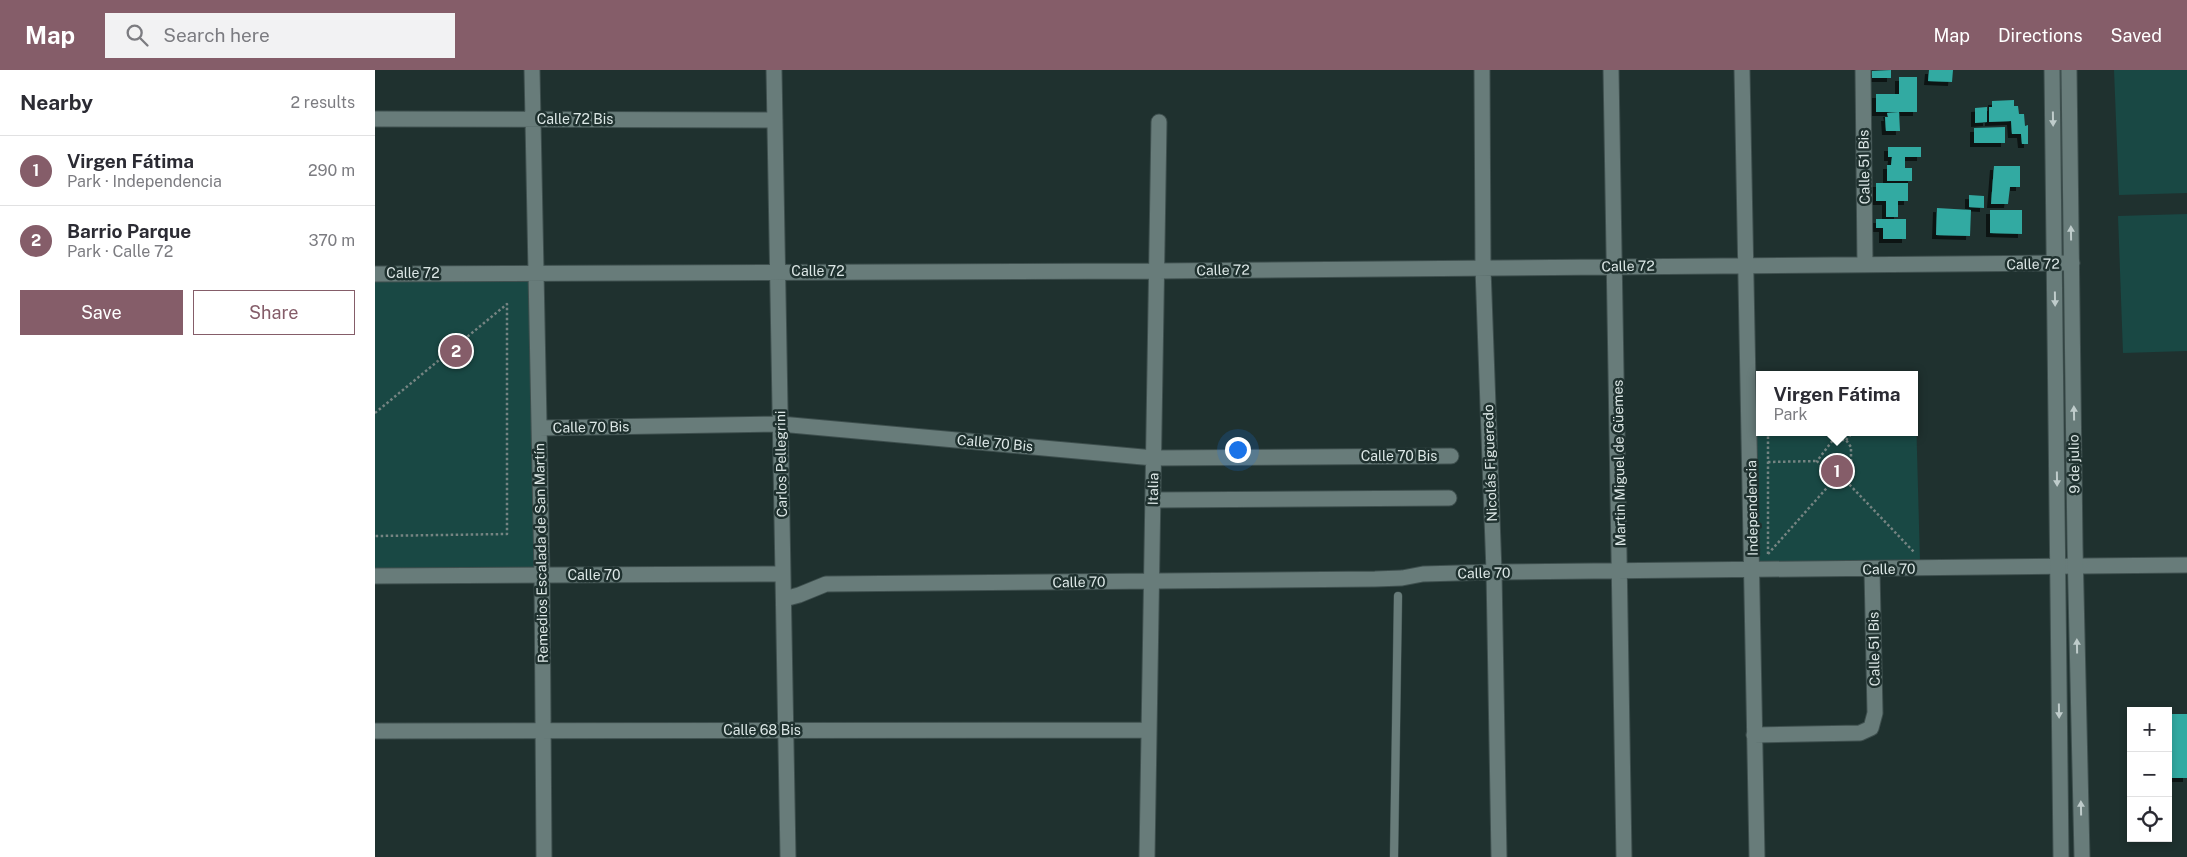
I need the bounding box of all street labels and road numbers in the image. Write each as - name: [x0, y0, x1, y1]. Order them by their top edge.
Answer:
- street label: Calle 72 Bis: [537, 111, 613, 127]
- street label: Calle 51 Bis: [1855, 130, 1873, 204]
- street label: Calle 72: [2006, 256, 2060, 272]
- street label: Calle 72: [1601, 258, 1655, 274]
- street label: Calle 72: [1196, 262, 1250, 278]
- street label: Calle 72: [791, 263, 845, 279]
- street label: Calle 72: [386, 265, 440, 281]
- street label: Martin Miguel de Güemes: [1610, 380, 1628, 546]
- street label: Nicolás Figueredo: [1480, 404, 1500, 522]
- street label: Carlos Pellegrini: [772, 410, 790, 518]
- street label: Calle 70 Bis: [553, 418, 629, 436]
- street label: Calle 70 Bis: [956, 432, 1034, 454]
- street label: 9 de julio: [2065, 434, 2083, 494]
- street label: Remedios Escalada de San Martín: [531, 443, 551, 663]
- street label: Calle 70 Bis: [1361, 448, 1437, 464]
- street label: Independencia: [1743, 460, 1761, 556]
- street label: Italia: [1145, 473, 1161, 505]
- street label: Calle 70: [1862, 561, 1916, 577]
- street label: Calle 70: [1457, 565, 1511, 581]
- street label: Calle 70: [567, 567, 621, 583]
- street label: Calle 70: [1052, 574, 1106, 590]
- street label: Calle 51 Bis: [1865, 612, 1883, 686]
- street label: Calle 68 Bis: [723, 722, 801, 738]

